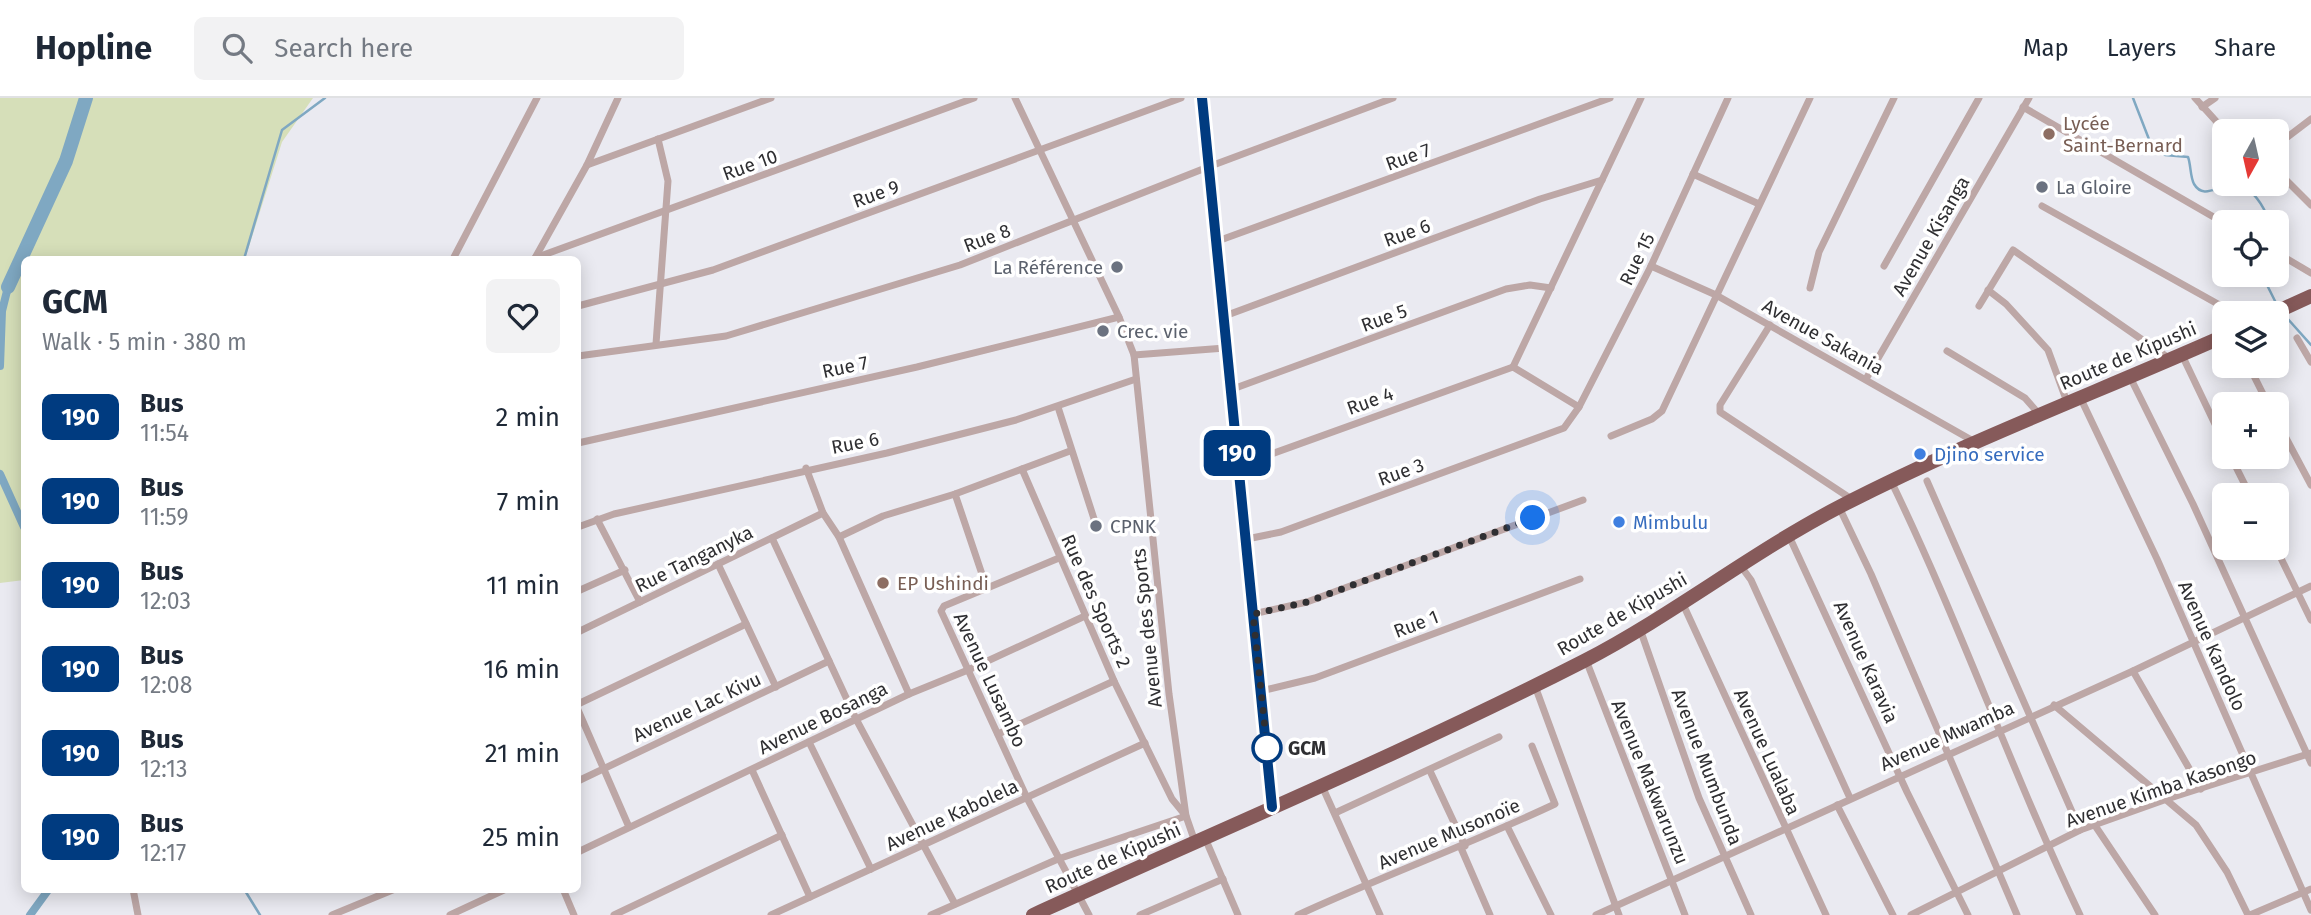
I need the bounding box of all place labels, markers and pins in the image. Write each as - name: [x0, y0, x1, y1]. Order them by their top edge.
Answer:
- place label: Lycée Saint-Bernard: [2063, 112, 2183, 157]
- marker: Lycée Saint-Bernard: [2041, 126, 2057, 142]
- place label: La Gloire: [2056, 176, 2132, 199]
- marker: La Gloire: [2034, 179, 2050, 195]
- place label: La Référence: [993, 256, 1103, 279]
- marker: La Référence: [1109, 259, 1125, 275]
- place label: Crec. vie: [1117, 320, 1188, 343]
- marker: Crec. vie: [1095, 323, 1111, 339]
- place label: Djino service: [1934, 443, 2045, 466]
- marker: Djino service: [1912, 446, 1928, 462]
- place label: Mimbulu: [1633, 511, 1708, 534]
- marker: Mimbulu: [1611, 514, 1627, 530]
- place label: CPNK: [1110, 515, 1157, 538]
- marker: CPNK: [1088, 518, 1104, 534]
- place label: EP Ushindi: [897, 572, 989, 595]
- marker: EP Ushindi: [875, 575, 891, 591]
- marker: GCM: [1252, 733, 1282, 763]
- place label: GCM: [1288, 737, 1326, 760]

